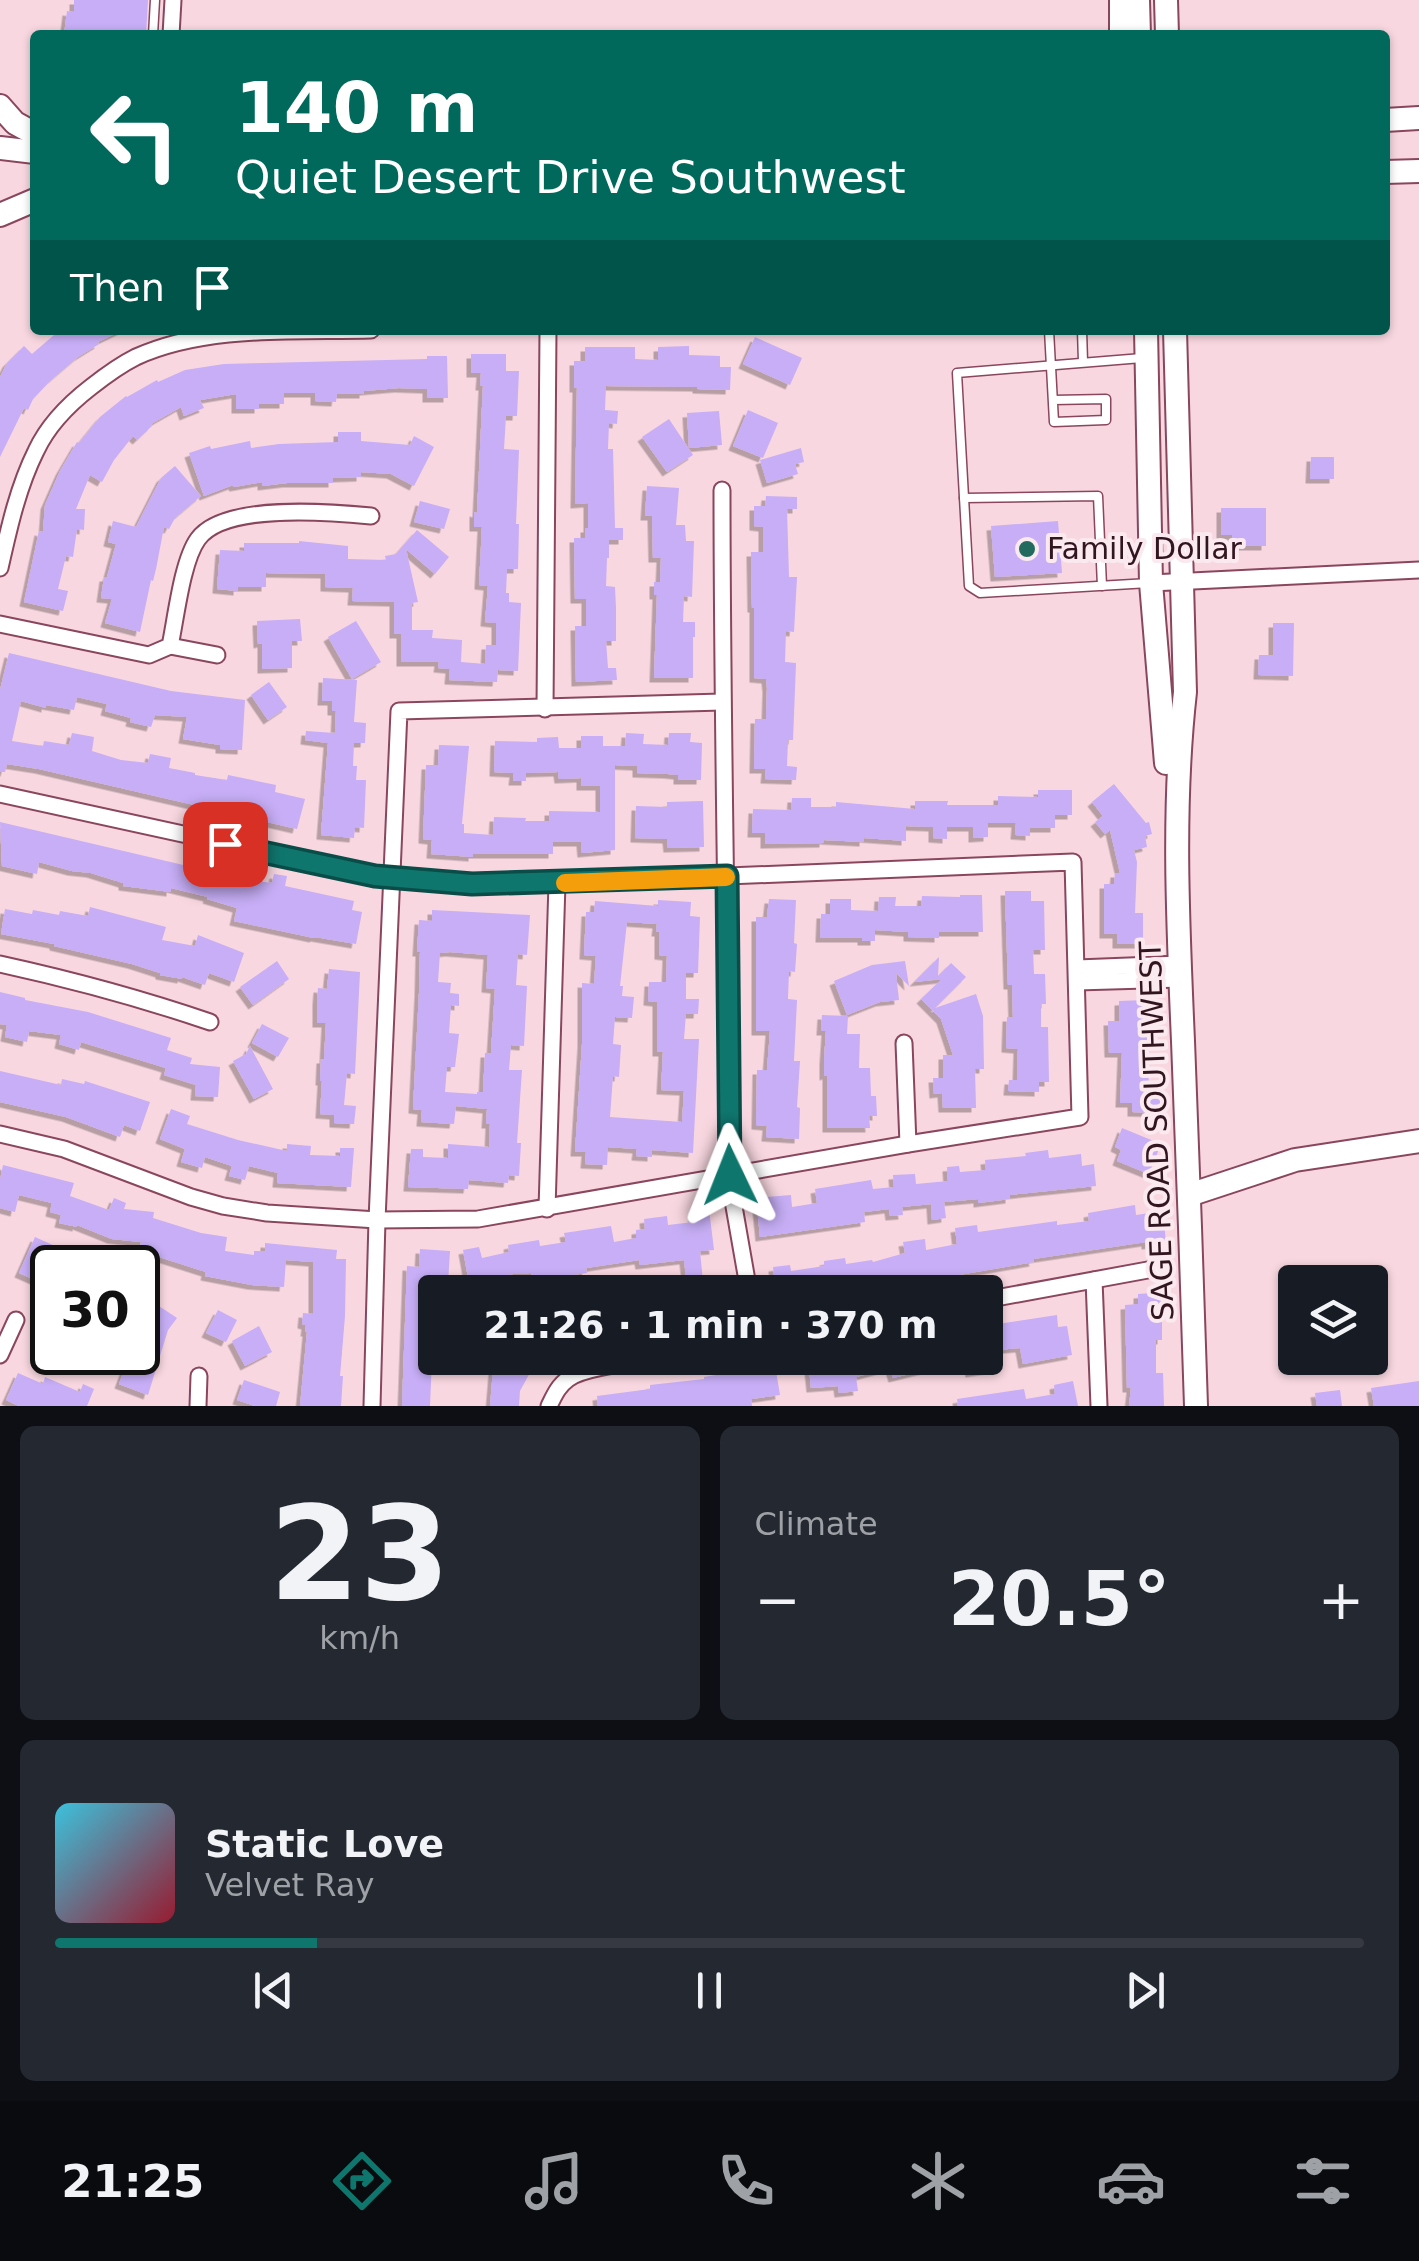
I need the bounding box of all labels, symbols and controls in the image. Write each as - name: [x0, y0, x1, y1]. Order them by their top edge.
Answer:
- text: 140 m: [235, 67, 478, 149]
- icon: left: [70, 70, 200, 200]
- text: Quiet Desert Drive Southwest: [235, 151, 906, 204]
- icon: arrive: [185, 260, 240, 315]
- text: Then: [70, 266, 165, 310]
- place label: Family Dollar: [1047, 531, 1243, 566]
- marker: Family Dollar: [1016, 538, 1038, 560]
- pin: [183, 802, 268, 887]
- icon: arrive: [198, 817, 253, 872]
- street label: SAGE ROAD SOUTHWEST: [1132, 940, 1181, 1321]
- position arrow: [678, 1123, 782, 1227]
- speed limit sign: 30: [30, 1245, 160, 1375]
- map controls: [1278, 1265, 1388, 1375]
- button: layers: [1278, 1265, 1388, 1375]
- text: 21:26 · 1 min · 370 m: [483, 1303, 938, 1347]
- text: 23: [269, 1478, 450, 1630]
- text: Climate: [755, 1505, 878, 1543]
- text: 20.5°: [948, 1555, 1171, 1643]
- text: −: [755, 1568, 801, 1632]
- text: +: [1318, 1568, 1364, 1632]
- text: km/h: [319, 1619, 400, 1657]
- text: Static Love: [205, 1822, 444, 1866]
- text: Velvet Ray: [205, 1866, 374, 1904]
- icon: previous: [246, 1963, 301, 2018]
- icon: pause: [682, 1963, 737, 2018]
- icon: next: [1118, 1963, 1173, 2018]
- icon: directions: [327, 2146, 397, 2216]
- icon: music: [519, 2146, 589, 2216]
- icon: phone: [711, 2146, 781, 2216]
- icon: climate: [903, 2146, 973, 2216]
- icon: car: [1096, 2146, 1166, 2216]
- icon: filters: [1288, 2146, 1358, 2216]
- text: 21:25: [61, 2155, 204, 2208]

